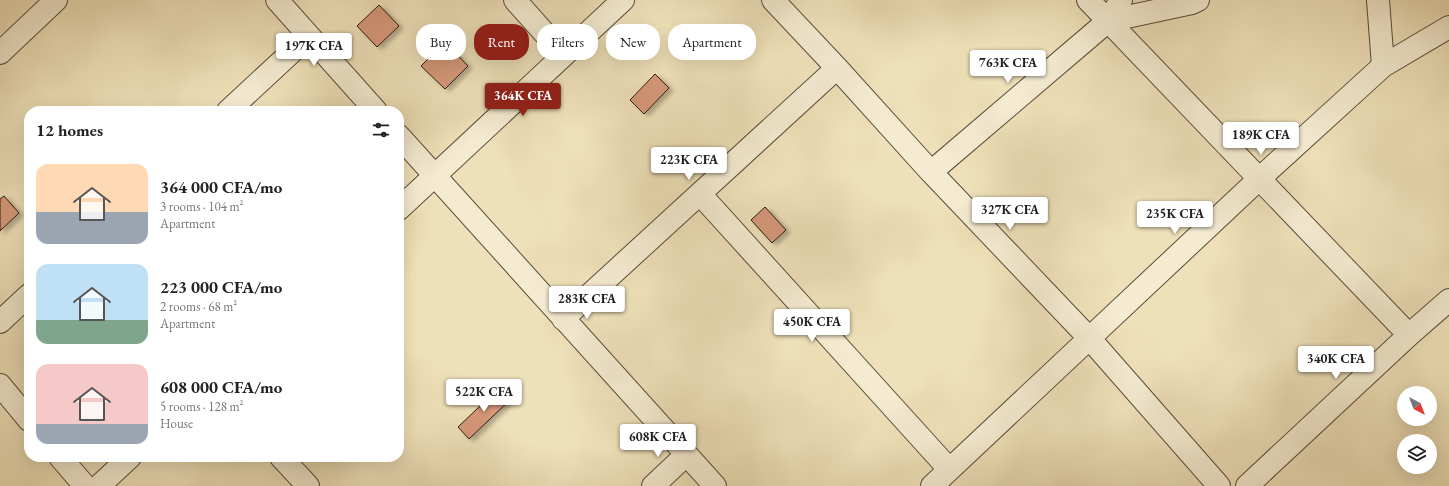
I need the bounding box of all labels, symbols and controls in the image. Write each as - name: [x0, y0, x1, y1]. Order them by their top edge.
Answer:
- chip: Buy: [416, 24, 466, 60]
- chip: Rent: [474, 24, 529, 60]
- chip: Filters: [537, 24, 598, 60]
- chip: New: [606, 24, 660, 60]
- chip: Apartment: [668, 24, 756, 60]
- pin: 197K CFA: [273, 33, 355, 67]
- text: 197K CFA: [285, 37, 343, 54]
- pin: 763K CFA: [967, 50, 1049, 84]
- text: 763K CFA: [979, 54, 1037, 71]
- pin: 364K CFA: [482, 83, 564, 117]
- text: 364K CFA: [494, 87, 552, 104]
- text: 12 homes: [36, 119, 103, 141]
- icon: filters: [370, 119, 392, 141]
- pin: 189K CFA: [1220, 122, 1302, 156]
- text: 189K CFA: [1232, 126, 1290, 143]
- pin: 223K CFA: [648, 147, 730, 181]
- text: 223K CFA: [660, 151, 718, 168]
- text: 364 000 CFA/mo: [160, 176, 282, 198]
- icon: home: [68, 180, 116, 228]
- pin: 327K CFA: [969, 197, 1051, 231]
- text: 3 rooms · 104 m²: [160, 198, 244, 215]
- text: 327K CFA: [981, 201, 1039, 218]
- pin: 235K CFA: [1134, 201, 1216, 235]
- text: 235K CFA: [1146, 205, 1204, 222]
- text: Apartment: [160, 215, 215, 232]
- text: 223 000 CFA/mo: [160, 276, 282, 298]
- icon: home: [68, 280, 116, 328]
- pin: 283K CFA: [546, 286, 628, 320]
- text: 283K CFA: [558, 290, 616, 307]
- text: 2 rooms · 68 m²: [160, 298, 237, 315]
- pin: 450K CFA: [771, 309, 853, 343]
- text: 450K CFA: [783, 313, 841, 330]
- text: Apartment: [160, 315, 215, 332]
- pin: 340K CFA: [1295, 346, 1377, 380]
- text: 340K CFA: [1307, 350, 1365, 367]
- text: 608 000 CFA/mo: [160, 376, 282, 398]
- pin: 522K CFA: [443, 379, 525, 413]
- icon: home: [68, 380, 116, 428]
- text: 522K CFA: [455, 383, 513, 400]
- north arrow: [1397, 386, 1437, 426]
- map controls: [1397, 386, 1437, 474]
- text: 5 rooms · 128 m²: [160, 398, 244, 415]
- text: House: [160, 415, 193, 432]
- pin: 608K CFA: [617, 424, 699, 458]
- text: 608K CFA: [629, 428, 687, 445]
- button: layers: [1397, 434, 1437, 474]

